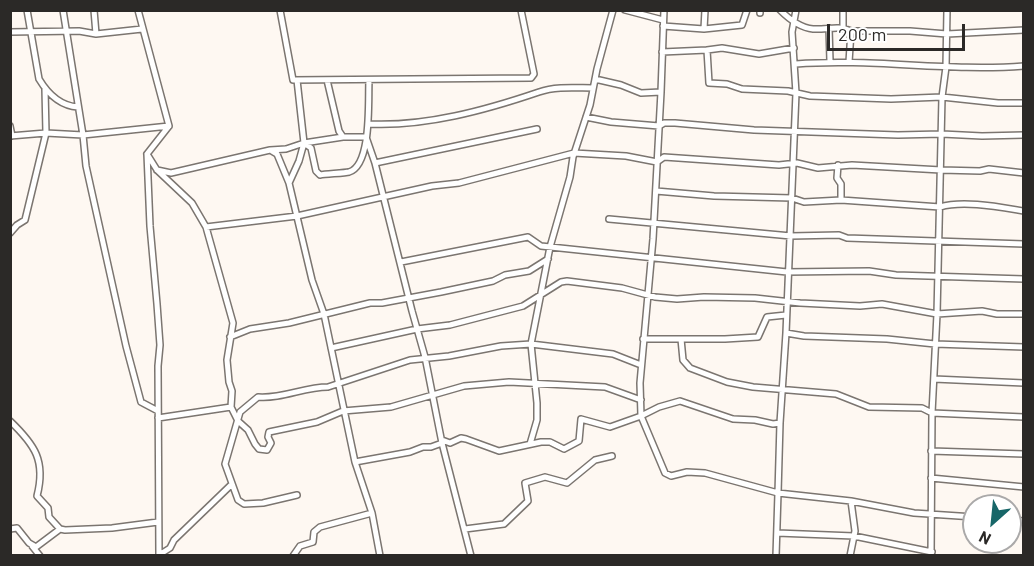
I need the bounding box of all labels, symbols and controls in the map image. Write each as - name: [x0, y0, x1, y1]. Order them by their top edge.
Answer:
- scale bar: [830, 12, 968, 50]
- text: 200 m: [838, 23, 886, 45]
- north arrow: [962, 494, 1022, 554]
- text: N: [975, 528, 994, 550]

